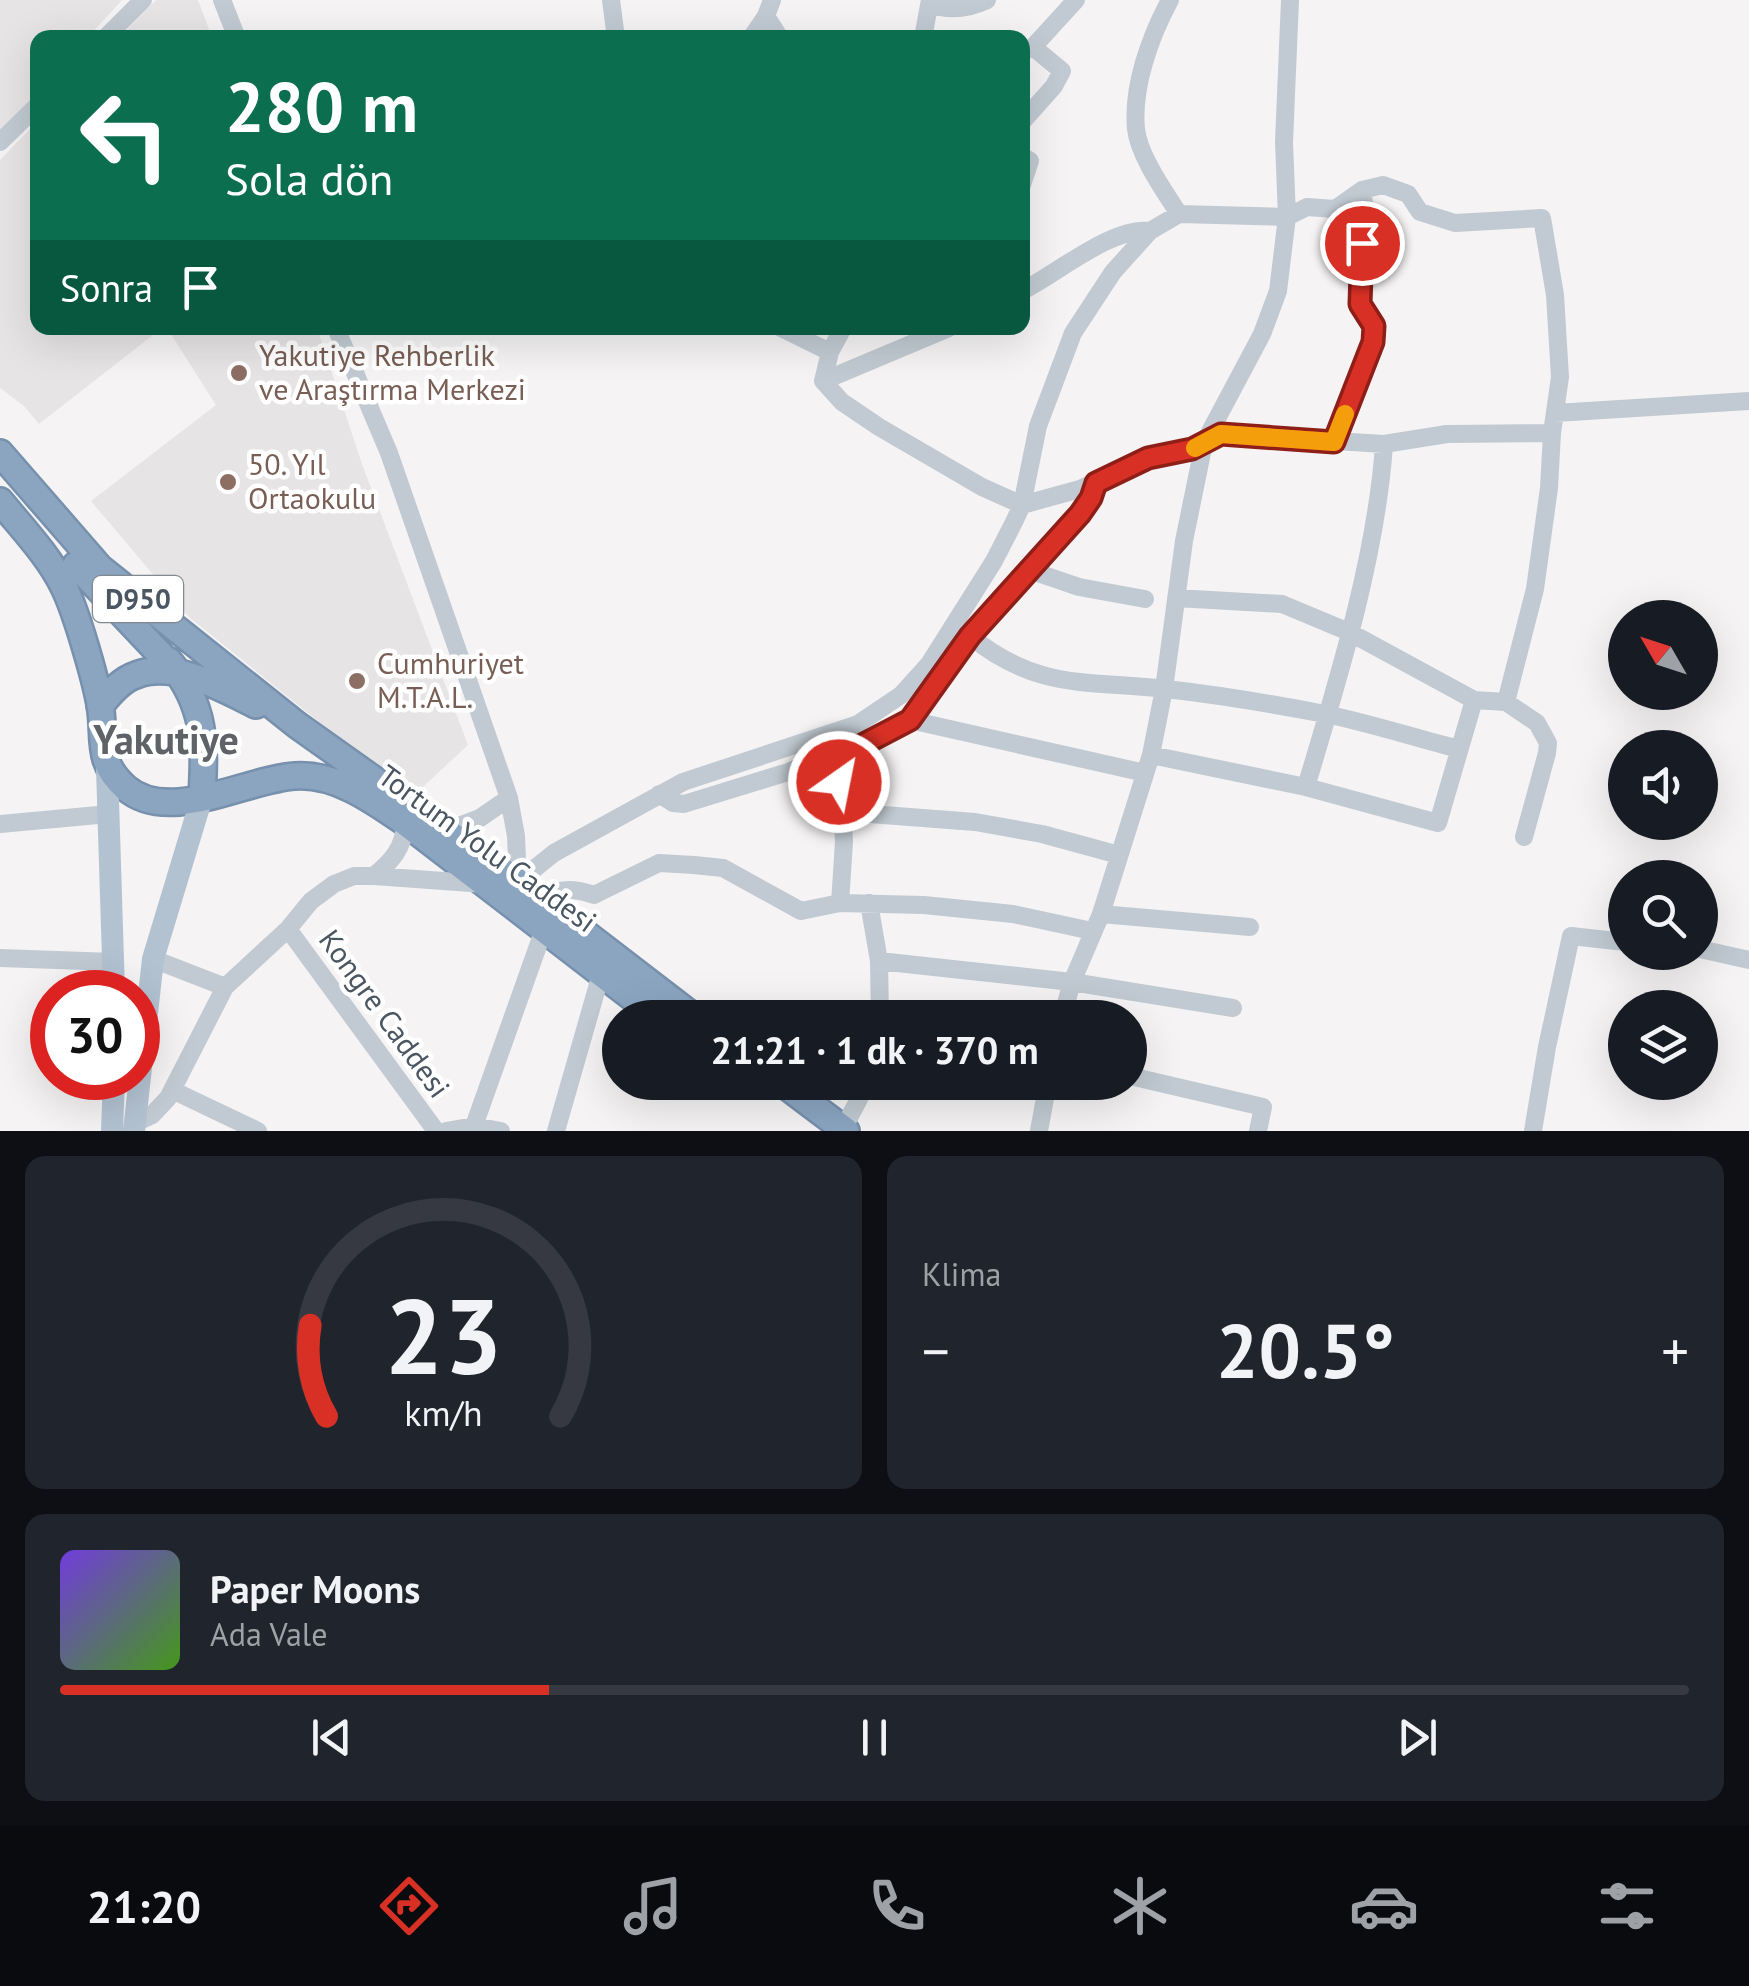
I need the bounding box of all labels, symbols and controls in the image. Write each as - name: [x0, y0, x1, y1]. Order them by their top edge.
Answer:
- text: 280 m: [225, 61, 418, 151]
- icon: left: [60, 70, 190, 200]
- text: Sola dön: [225, 149, 393, 207]
- pin: [1320, 201, 1405, 286]
- icon: arrive: [1335, 216, 1390, 271]
- icon: arrive: [173, 260, 228, 315]
- text: Sonra: [60, 263, 153, 312]
- place label: Yakutiye Rehberlik ve Araştırma Merkezi: [259, 335, 526, 408]
- marker: Yakutiye Rehberlik ve Araştırma Merkezi: [228, 362, 250, 384]
- place label: 50. Yıl Ortaokulu: [248, 444, 376, 517]
- marker: 50. Yıl Ortaokulu: [217, 471, 239, 493]
- road number: D950: [93, 576, 183, 622]
- north arrow: [1608, 600, 1718, 710]
- map controls: [1608, 600, 1718, 1100]
- place label: Cumhuriyet M.T.A.L.: [377, 643, 524, 716]
- marker: Cumhuriyet M.T.A.L.: [346, 670, 368, 692]
- district label: Yakutiye: [92, 713, 239, 765]
- position arrow: [787, 730, 891, 834]
- button: sound: [1608, 730, 1718, 840]
- street label: Tortum Yolu Caddesi: [371, 755, 605, 940]
- button: search: [1608, 860, 1718, 970]
- street label: Kongre Caddesi: [311, 921, 459, 1105]
- speed limit sign: 30: [30, 970, 160, 1100]
- button: layers: [1608, 990, 1718, 1100]
- text: 21:21 · 1 dk · 370 m: [710, 1025, 1039, 1074]
- text: Klima: [922, 1253, 1001, 1295]
- text: 23: [385, 1268, 502, 1403]
- text: 20.5°: [1216, 1302, 1395, 1399]
- text: −: [922, 1315, 950, 1386]
- text: +: [1661, 1315, 1689, 1386]
- text: km/h: [404, 1390, 483, 1436]
- text: Paper Moons: [210, 1564, 420, 1613]
- text: Ada Vale: [210, 1613, 327, 1655]
- icon: previous: [304, 1710, 359, 1765]
- icon: pause: [847, 1710, 902, 1765]
- icon: next: [1390, 1710, 1445, 1765]
- icon: directions: [374, 1871, 444, 1941]
- icon: music: [618, 1871, 688, 1941]
- icon: phone: [862, 1871, 932, 1941]
- icon: climate: [1105, 1871, 1175, 1941]
- icon: car: [1349, 1871, 1419, 1941]
- icon: filters: [1592, 1871, 1662, 1941]
- text: 21:20: [87, 1877, 201, 1935]

